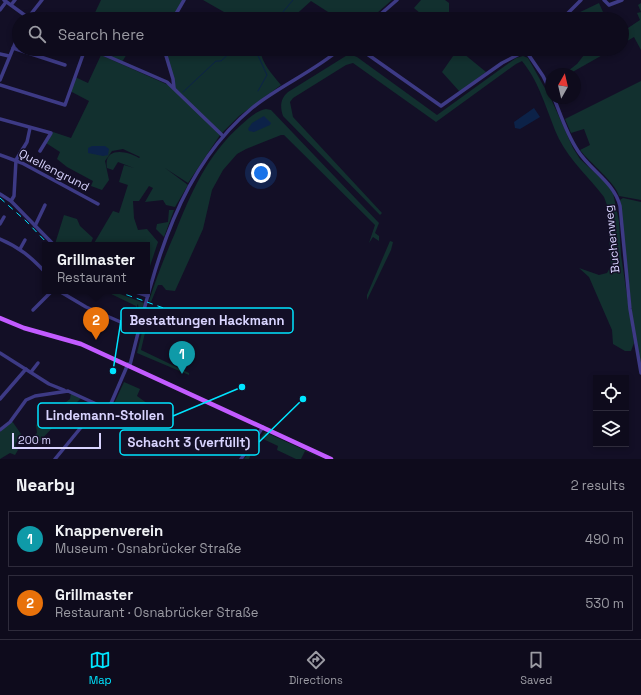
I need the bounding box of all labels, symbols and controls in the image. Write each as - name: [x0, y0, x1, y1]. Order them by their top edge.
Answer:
- search box: [12, 12, 629, 56]
- icon: search: [26, 23, 48, 45]
- text: Search here: [58, 25, 144, 44]
- north arrow: [545, 68, 581, 104]
- street label: Quellengrund: [16, 145, 92, 195]
- your location: [251, 163, 271, 183]
- street label: Buchenweg: [600, 204, 624, 274]
- popup: [42, 242, 150, 294]
- text: Grillmaster: [57, 250, 135, 269]
- text: Restaurant: [57, 269, 127, 286]
- pin: 2: [83, 307, 109, 340]
- callout: Bestattungen Hackmann: [121, 308, 293, 333]
- text: Bestattungen Hackmann: [129, 312, 285, 329]
- pin: 1: [169, 341, 195, 374]
- map controls: [593, 375, 629, 447]
- button: locate: [593, 375, 629, 411]
- callout: Lindemann-Stollen: [38, 403, 173, 428]
- text: Lindemann-Stollen: [46, 407, 164, 424]
- button: layers: [593, 411, 629, 447]
- callout: Schacht 3 (verfüllt): [120, 430, 259, 455]
- scale bar: [12, 431, 101, 450]
- text: 200 m: [18, 433, 51, 447]
- text: Schacht 3 (verfüllt): [128, 434, 250, 451]
- text: Nearby: [16, 474, 75, 496]
- text: 2 results: [571, 477, 625, 494]
- text: Knappenverein: [55, 521, 163, 540]
- text: 1: [27, 531, 33, 548]
- text: 490 m: [585, 531, 624, 548]
- text: Museum · Osnabrücker Straße: [55, 540, 242, 557]
- text: Grillmaster: [55, 585, 133, 604]
- text: 2: [26, 595, 34, 612]
- text: 530 m: [586, 595, 624, 612]
- text: Restaurant · Osnabrücker Straße: [55, 604, 258, 621]
- tab: Map: [89, 649, 112, 687]
- tab: Directions: [289, 649, 343, 687]
- tab: Saved: [520, 649, 552, 687]

